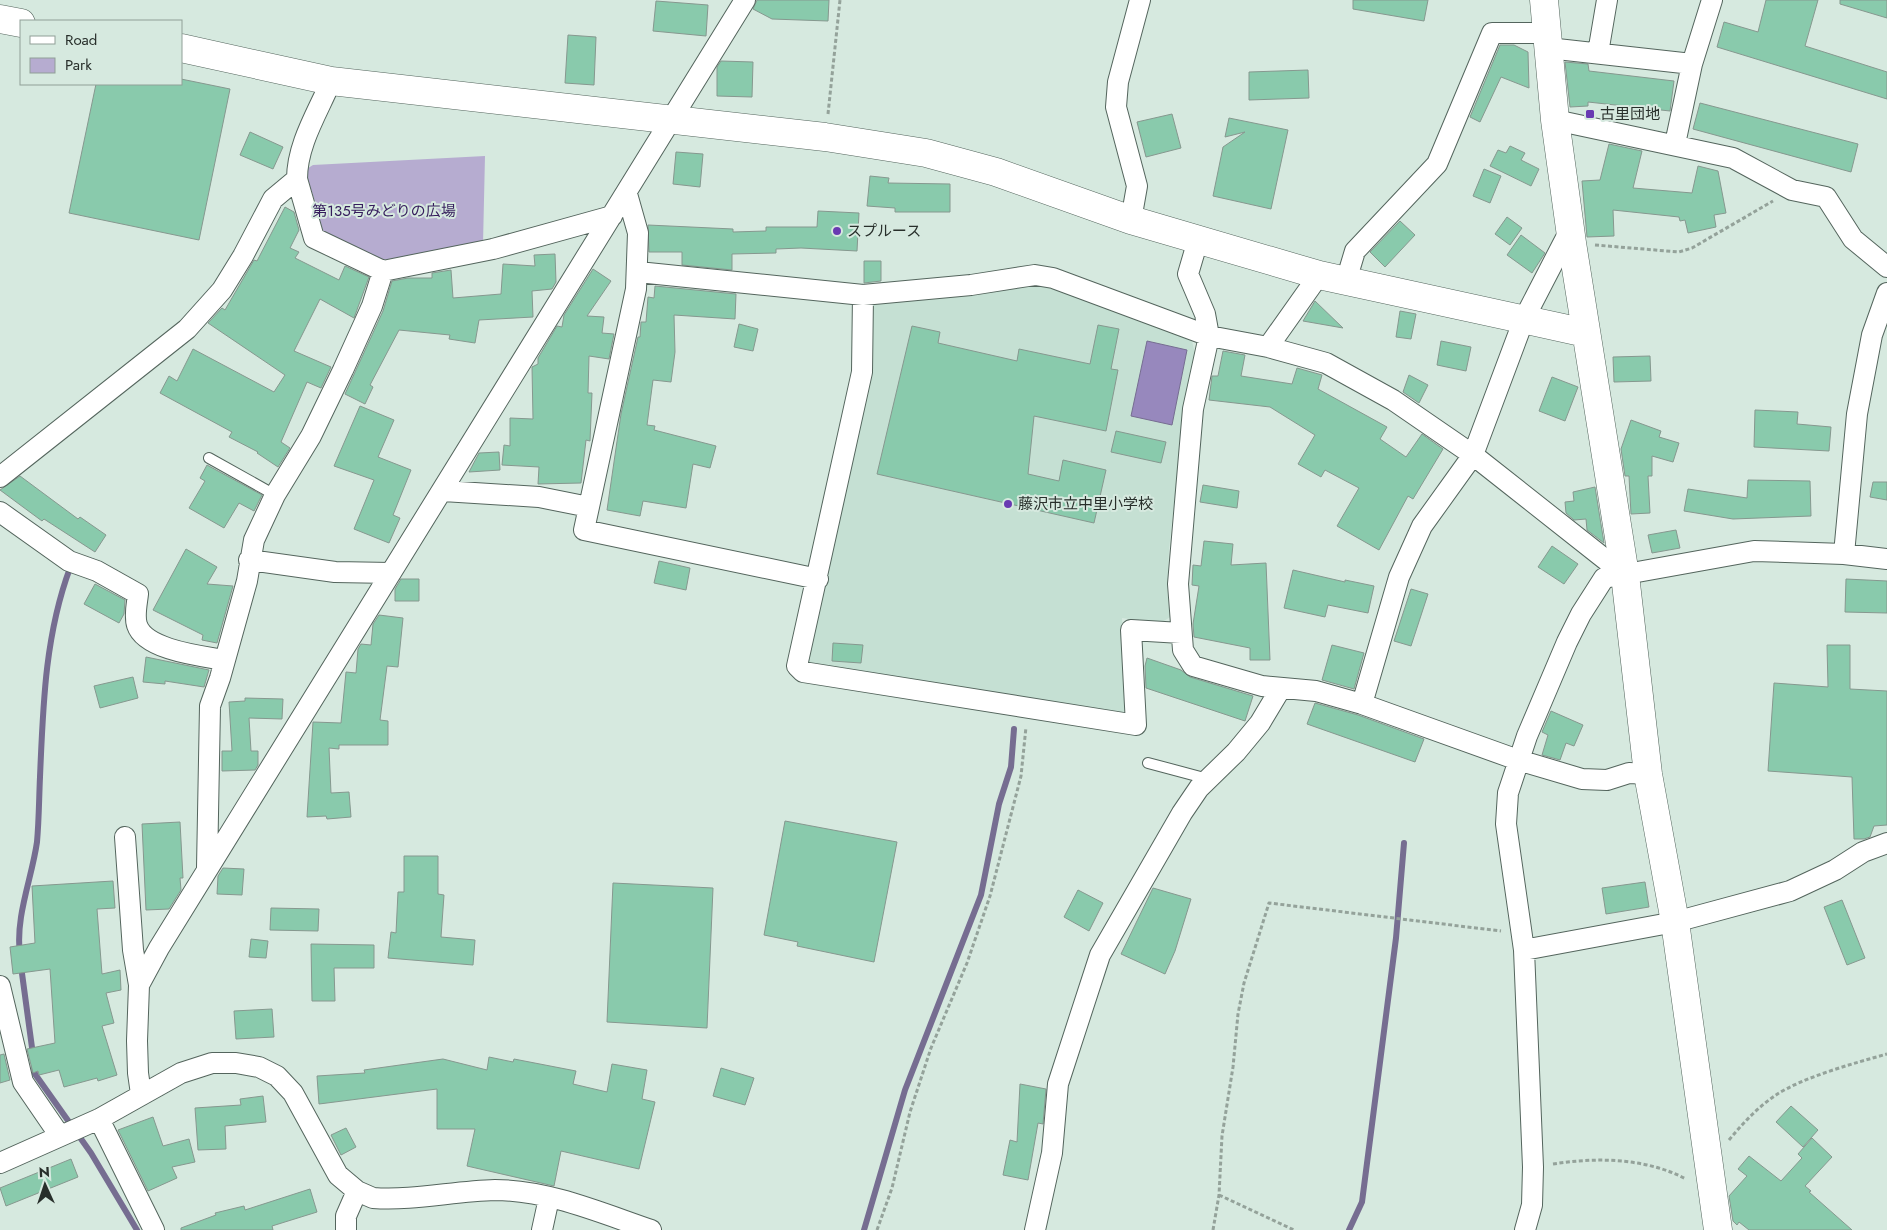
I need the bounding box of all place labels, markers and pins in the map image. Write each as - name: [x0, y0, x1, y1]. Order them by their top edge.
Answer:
- place label: 古里団地: [1600, 103, 1660, 125]
- marker: 古里団地: [1584, 108, 1596, 120]
- place label: スプルース: [847, 220, 921, 242]
- marker: スプルース: [831, 225, 843, 237]
- place label: 藤沢市立中里小学校: [1018, 493, 1153, 515]
- marker: 藤沢市立中里小学校: [1002, 498, 1014, 510]

